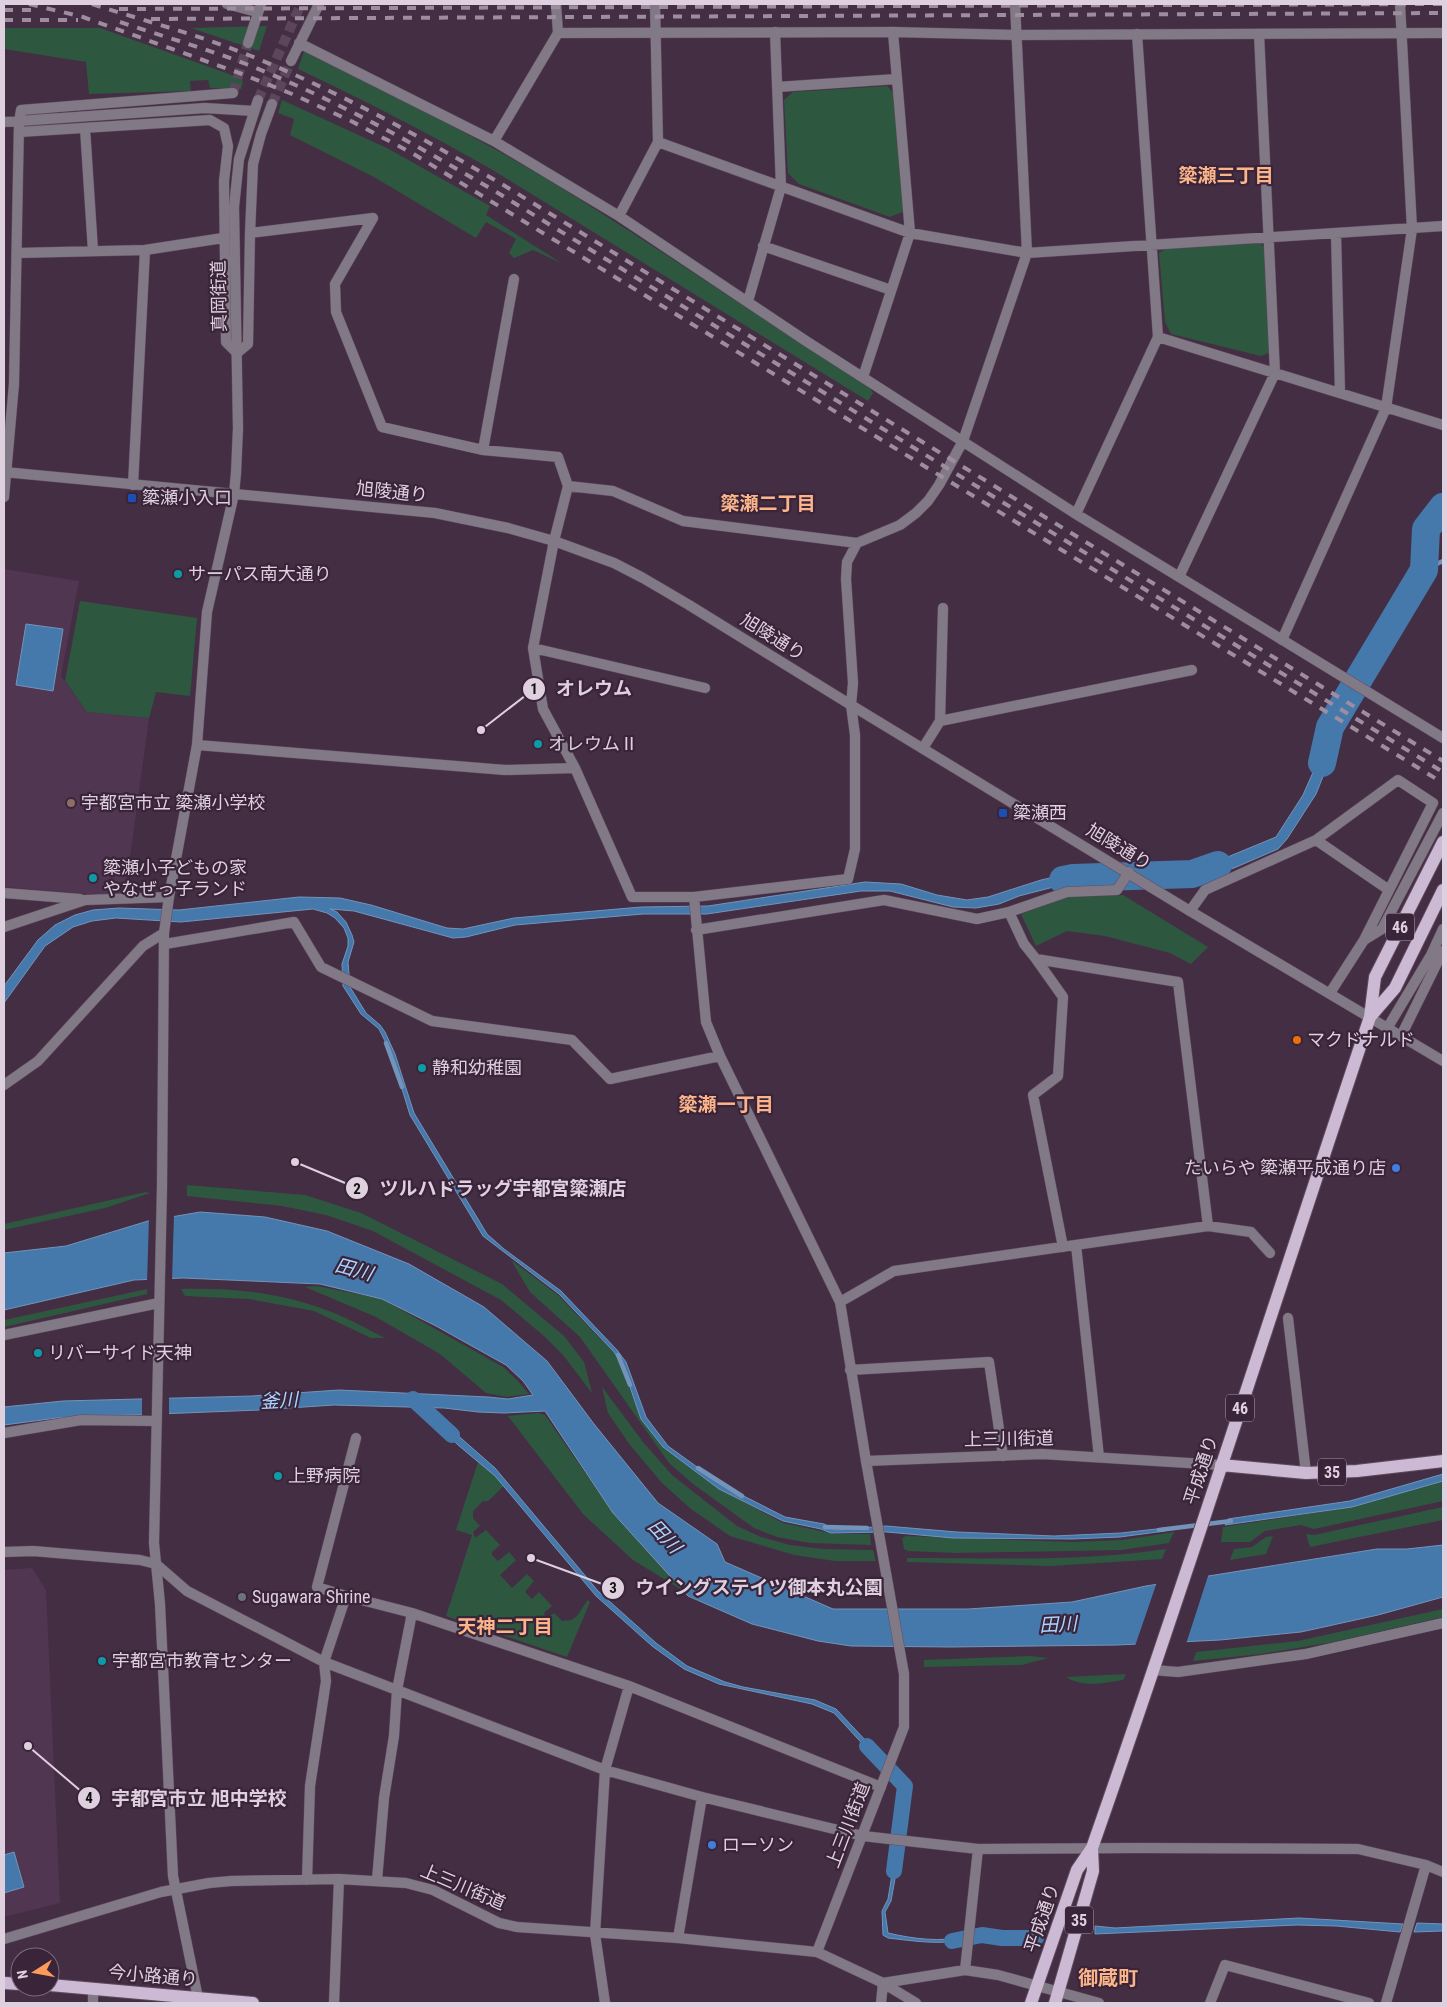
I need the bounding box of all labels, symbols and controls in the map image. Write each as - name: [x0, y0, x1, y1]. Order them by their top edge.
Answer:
- district label: 簗瀬三丁目: [1178, 164, 1274, 187]
- street label: 真岡街道: [207, 260, 230, 332]
- street label: 旭陵通り: [355, 477, 429, 506]
- place label: 簗瀬小入口: [142, 487, 232, 508]
- marker: 簗瀬小入口: [126, 492, 138, 504]
- district label: 簗瀬二丁目: [720, 492, 816, 515]
- place label: サーパス南大通り: [188, 563, 332, 584]
- marker: サーパス南大通り: [172, 568, 184, 580]
- street label: 旭陵通り: [737, 609, 809, 665]
- callout: オレウム: [521, 672, 642, 706]
- text: オレウム: [556, 677, 632, 700]
- text: 1: [530, 680, 538, 698]
- place label: オレウムⅡ: [548, 733, 638, 754]
- marker: オレウムⅡ: [532, 738, 544, 750]
- place label: 宇都宮市立 簗瀬小学校: [81, 792, 265, 813]
- marker: 宇都宮市立 簗瀬小学校: [65, 797, 77, 809]
- place label: 簗瀬西: [1013, 802, 1067, 823]
- marker: 簗瀬西: [997, 807, 1009, 819]
- street label: 旭陵通り: [1083, 819, 1156, 874]
- place label: 簗瀬小子どもの家 やなぜっ子ランド: [103, 857, 247, 899]
- marker: 簗瀬小子どもの家 やなぜっ子ランド: [87, 872, 99, 884]
- road number: 46: [1386, 914, 1414, 940]
- place label: マクドナルド: [1307, 1029, 1415, 1050]
- marker: マクドナルド: [1291, 1034, 1303, 1046]
- place label: 静和幼稚園: [432, 1057, 522, 1078]
- marker: 静和幼稚園: [416, 1062, 428, 1074]
- district label: 簗瀬一丁目: [678, 1093, 774, 1116]
- place label: たいらや 簗瀬平成通り店: [1184, 1157, 1386, 1178]
- marker: たいらや 簗瀬平成通り店: [1390, 1162, 1402, 1174]
- callout: ツルハドラッグ宇都宮簗瀬店: [345, 1171, 637, 1205]
- text: ツルハドラッグ宇都宮簗瀬店: [379, 1177, 627, 1200]
- text: 2: [353, 1180, 361, 1198]
- water label: 田川: [333, 1253, 377, 1286]
- place label: リバーサイド天神: [48, 1342, 192, 1363]
- marker: リバーサイド天神: [32, 1347, 44, 1359]
- water label: 釜川: [259, 1388, 301, 1413]
- road number: 46: [1226, 1395, 1254, 1422]
- street label: 上三川街道: [964, 1427, 1054, 1450]
- street label: 平成通り: [1179, 1432, 1222, 1507]
- road number: 35: [1318, 1458, 1346, 1485]
- place label: 上野病院: [288, 1465, 360, 1486]
- marker: 上野病院: [272, 1470, 284, 1482]
- water label: 田川: [643, 1515, 687, 1560]
- callout: ウイングステイツ御本丸公園: [600, 1571, 892, 1605]
- text: ウイングステイツ御本丸公園: [635, 1576, 883, 1599]
- text: 3: [609, 1579, 617, 1597]
- place label: Sugawara Shrine: [252, 1586, 371, 1607]
- marker: Sugawara Shrine: [236, 1591, 248, 1603]
- water label: 田川: [1038, 1612, 1080, 1637]
- district label: 天神二丁目: [457, 1615, 553, 1638]
- place label: 宇都宮市教育センター: [112, 1650, 292, 1671]
- marker: 宇都宮市教育センター: [96, 1655, 108, 1667]
- street label: 上三川街道: [822, 1779, 873, 1871]
- callout: 宇都宮市立 旭中学校: [76, 1781, 296, 1815]
- text: 宇都宮市立 旭中学校: [111, 1787, 287, 1810]
- text: 4: [85, 1789, 93, 1807]
- place label: ローソン: [722, 1834, 794, 1855]
- marker: ローソン: [706, 1839, 718, 1851]
- street label: 上三川街道: [418, 1859, 509, 1914]
- street label: 平成通り: [1020, 1880, 1063, 1955]
- road number: 35: [1065, 1906, 1093, 1934]
- north arrow: [10, 1947, 60, 1997]
- street label: 今小路通り: [107, 1961, 199, 1990]
- district label: 御蔵町: [1078, 1966, 1138, 1990]
- text: N: [14, 1969, 31, 1980]

